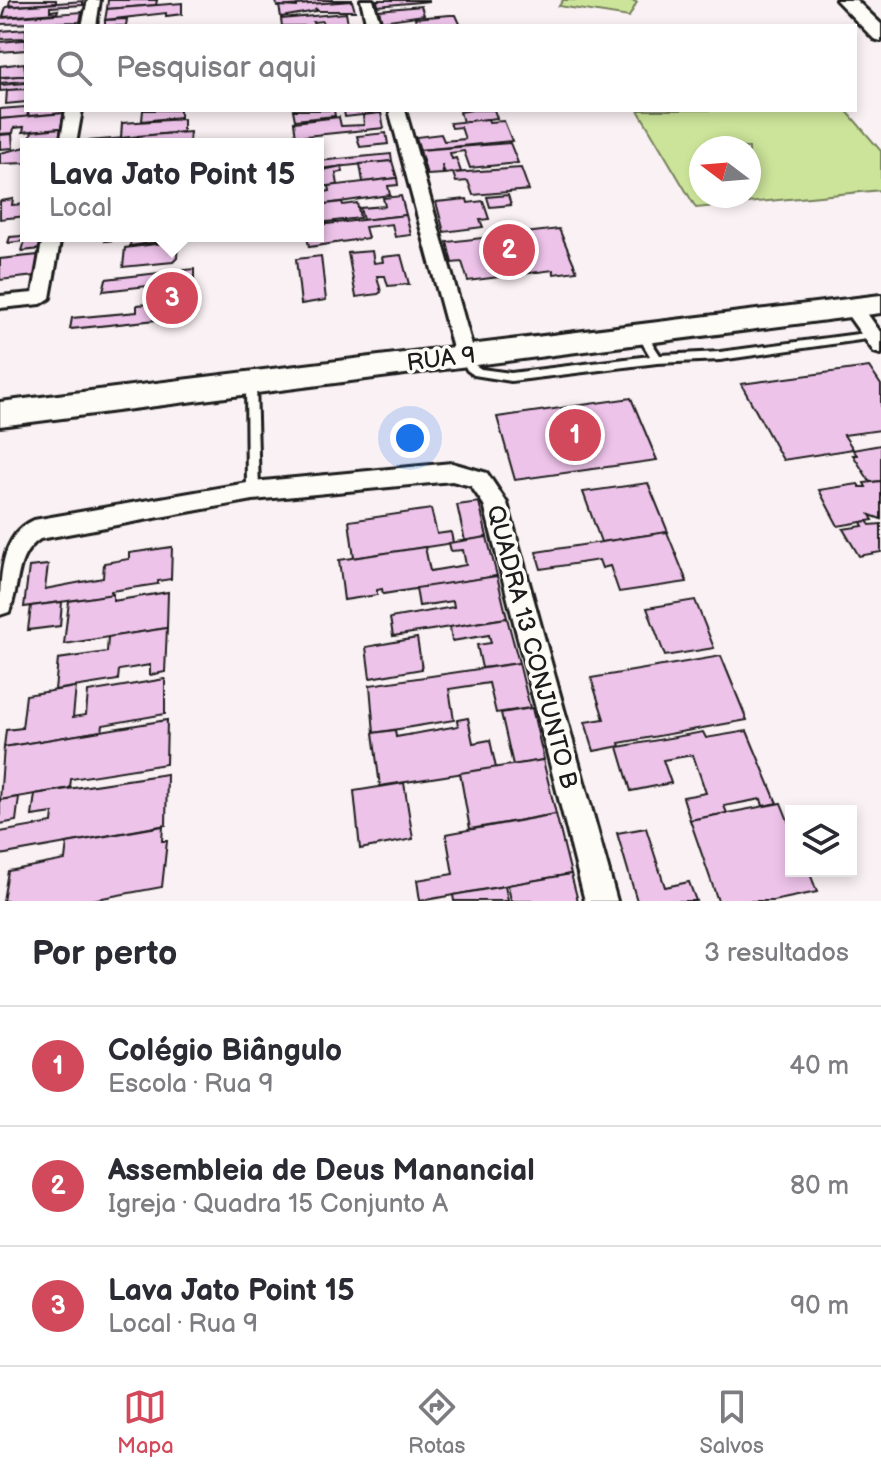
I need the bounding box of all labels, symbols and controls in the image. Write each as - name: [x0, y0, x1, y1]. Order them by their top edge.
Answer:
- search box: [24, 24, 857, 112]
- icon: search: [52, 46, 96, 90]
- text: Pesquisar aqui: [116, 50, 317, 86]
- north arrow: [689, 136, 761, 208]
- popup: [20, 138, 324, 242]
- text: Lava Jato Point 15: [49, 157, 295, 193]
- text: Local: [49, 193, 112, 224]
- pin: 2: [483, 220, 535, 280]
- pin: 3: [146, 268, 198, 328]
- street label: RUA 9: [405, 340, 477, 378]
- pin: 1: [549, 405, 601, 465]
- your location: [390, 418, 430, 458]
- street label: QUADRA 13 CONJUNTO B: [480, 502, 584, 792]
- map controls: [785, 805, 857, 877]
- button: layers: [785, 805, 857, 877]
- text: Por perto: [32, 933, 177, 974]
- text: 3 resultados: [704, 938, 849, 969]
- text: Colégio Biângulo: [108, 1033, 342, 1069]
- text: 1: [53, 1051, 63, 1082]
- text: 40 m: [789, 1051, 849, 1082]
- text: Escola · Rua 9: [108, 1069, 274, 1100]
- text: Assembleia de Deus Manancial: [108, 1153, 535, 1189]
- text: 2: [50, 1171, 66, 1202]
- text: 80 m: [790, 1171, 849, 1202]
- text: Igreja · Quadra 15 Conjunto A: [108, 1189, 448, 1220]
- text: Lava Jato Point 15: [108, 1273, 355, 1309]
- text: 3: [50, 1291, 66, 1322]
- text: 90 m: [790, 1291, 849, 1322]
- text: Local · Rua 9: [108, 1309, 258, 1340]
- tab: Mapa: [117, 1385, 174, 1460]
- tab: Rotas: [408, 1385, 465, 1460]
- tab: Salvos: [700, 1385, 764, 1460]

